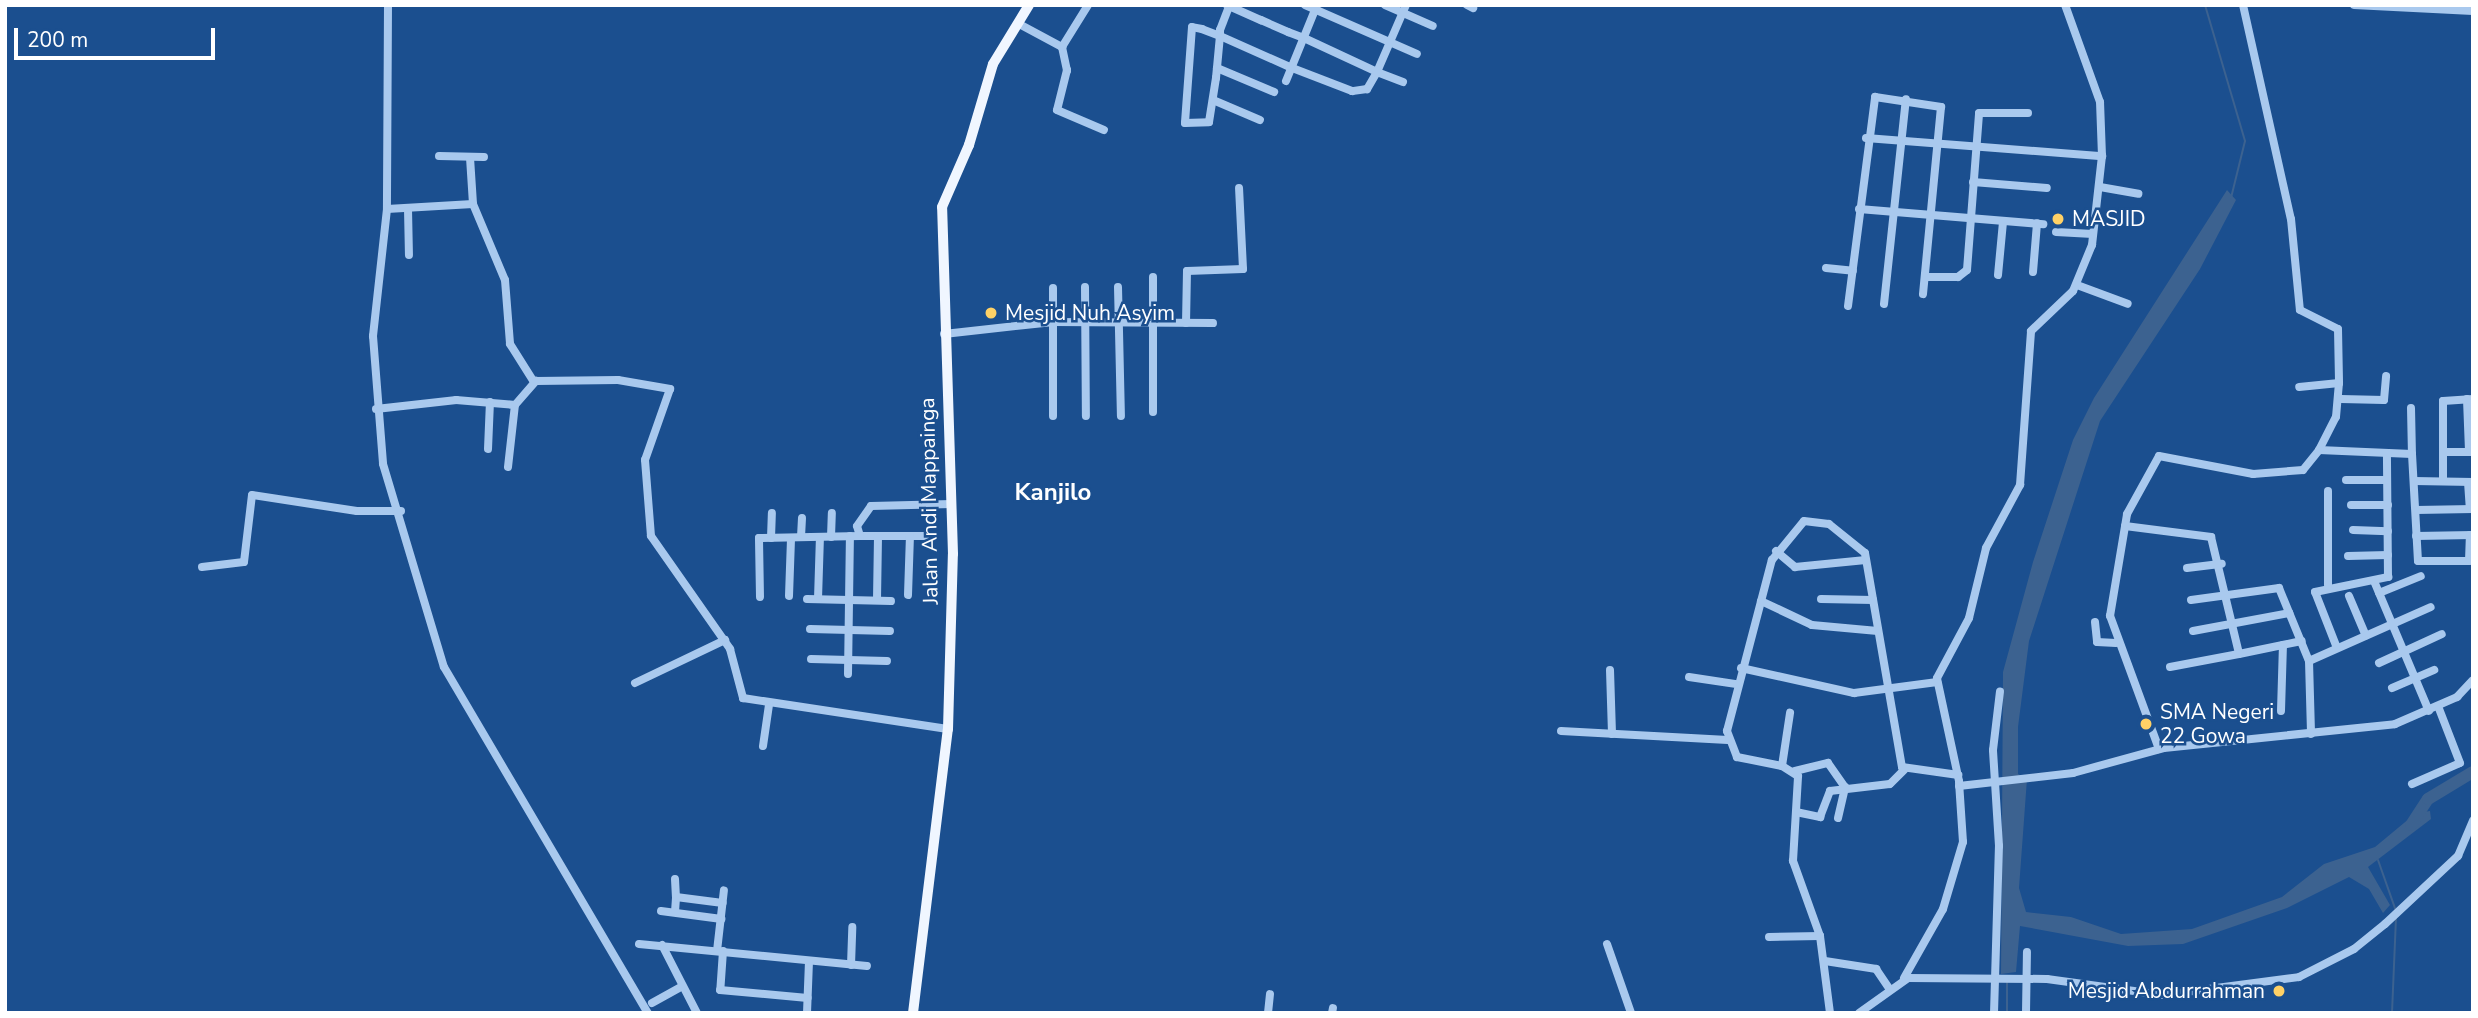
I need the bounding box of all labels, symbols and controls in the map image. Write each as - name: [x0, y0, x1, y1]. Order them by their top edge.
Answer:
- scale bar: [18, 14, 219, 58]
- text: 200 m: [27, 26, 88, 54]
- place label: MASJID: [2072, 206, 2146, 232]
- marker: MASJID: [2050, 211, 2066, 227]
- place label: Mesjid Nuh Asyim: [1005, 300, 1175, 326]
- marker: Mesjid Nuh Asyim: [983, 305, 999, 321]
- street label: Jalan Andi Mappainga: [915, 397, 943, 605]
- district label: Kanjilo: [1015, 479, 1091, 507]
- place label: SMA Negeri 22 Gowa: [2160, 699, 2274, 749]
- marker: SMA Negeri 22 Gowa: [2138, 716, 2154, 732]
- place label: Mesjid Abdurrahman: [2068, 978, 2265, 1004]
- marker: Mesjid Abdurrahman: [2271, 983, 2287, 999]

